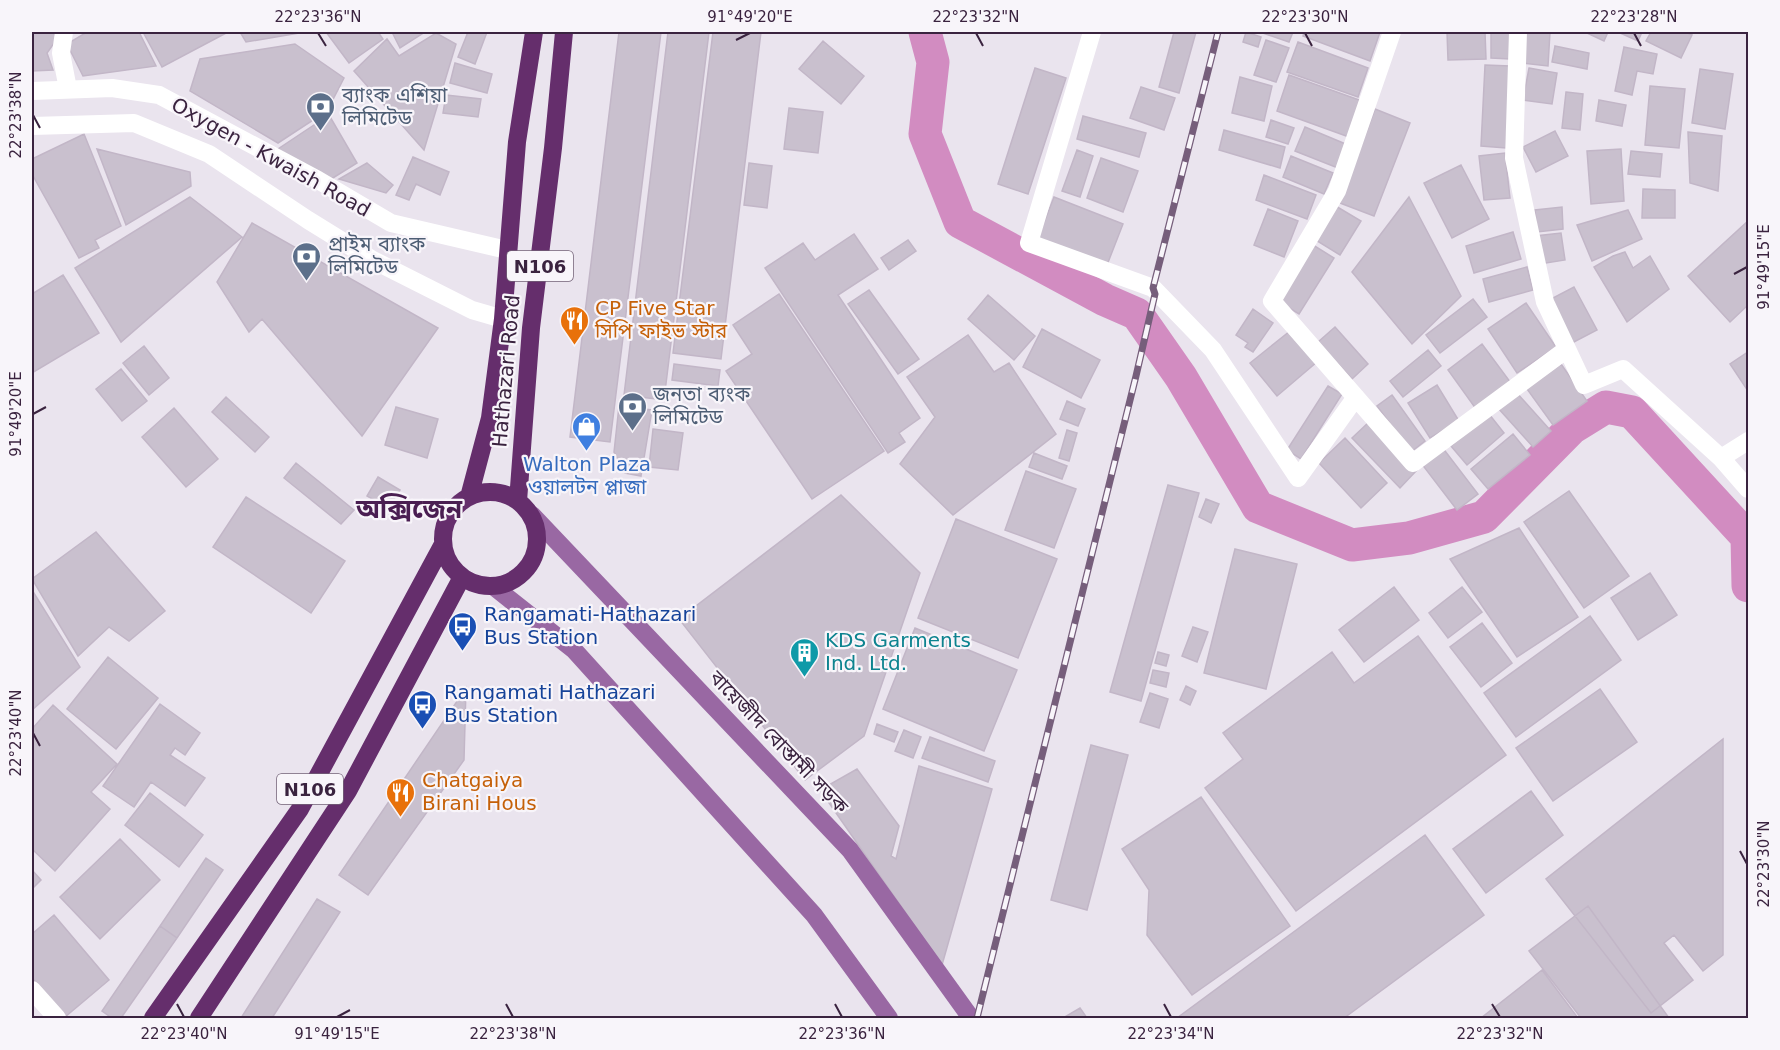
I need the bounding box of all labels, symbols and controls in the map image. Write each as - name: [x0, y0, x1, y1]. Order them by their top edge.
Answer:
- text: 22°23'36"N: [274, 8, 362, 26]
- text: 91°49'20"E: [707, 8, 793, 26]
- text: 22°23'32"N: [932, 8, 1020, 26]
- text: 22°23'30"N: [1261, 8, 1349, 26]
- text: 22°23'28"N: [1590, 8, 1678, 26]
- text: 22°23'38"N: [7, 71, 25, 159]
- place label: ব্যাংক এশিয়া লিমিটেড: [341, 83, 448, 130]
- bank icon: ব্যাংক এশিয়া লিমিটেড: [305, 90, 337, 132]
- street label: Oxygen - Kwaish Road: [167, 92, 375, 222]
- text: 91°49'15"E: [1755, 224, 1773, 310]
- place label: প্রাইম ব্যাংক লিমিটেড: [327, 232, 426, 279]
- bank icon: প্রাইম ব্যাংক লিমিটেড: [291, 240, 323, 282]
- road number: N106: [507, 251, 573, 281]
- street label: Hathazari Road: [487, 294, 525, 448]
- place label: CP Five Star সিপি ফাইভ স্টার: [594, 296, 728, 343]
- restaurant icon: CP Five Star সিপি ফাইভ স্টার: [558, 304, 590, 346]
- text: 91°49'20"E: [7, 371, 25, 457]
- place label: জনতা ব্যংক লিমিটেড: [652, 382, 751, 429]
- bank icon: জনতা ব্যংক লিমিটেড: [616, 390, 648, 432]
- shop icon: Walton Plaza ওয়ালটন প্লাজা: [571, 410, 603, 452]
- place label: Walton Plaza ওয়ালটন প্লাজা: [523, 452, 651, 499]
- district label: অক্সিজেন: [355, 493, 463, 524]
- place label: Rangamati-Hathazari Bus Station: [484, 602, 696, 649]
- bus stop icon: Rangamati-Hathazari Bus Station: [447, 610, 479, 652]
- place label: KDS Garments Ind. Ltd.: [825, 628, 971, 675]
- building icon: KDS Garments Ind. Ltd.: [788, 636, 820, 678]
- street label: বায়েজীদ বোস্তামী সড়ক: [704, 665, 854, 819]
- place label: Rangamati Hathazari Bus Station: [444, 680, 655, 727]
- bus stop icon: Rangamati Hathazari Bus Station: [407, 688, 439, 730]
- text: 22°23'40"N: [7, 689, 25, 777]
- place label: Chatgaiya Birani Hous: [422, 768, 537, 815]
- road number: N106: [277, 774, 343, 804]
- restaurant icon: Chatgaiya Birani Hous: [385, 776, 417, 818]
- text: 22°23'30"N: [1755, 820, 1773, 908]
- text: 22°23'40"N: [140, 1025, 228, 1043]
- text: 91°49'15"E: [294, 1025, 380, 1043]
- text: 22°23'38"N: [469, 1025, 557, 1043]
- text: 22°23'36"N: [798, 1025, 886, 1043]
- text: 22°23'34"N: [1127, 1025, 1215, 1043]
- text: 22°23'32"N: [1456, 1025, 1544, 1043]

